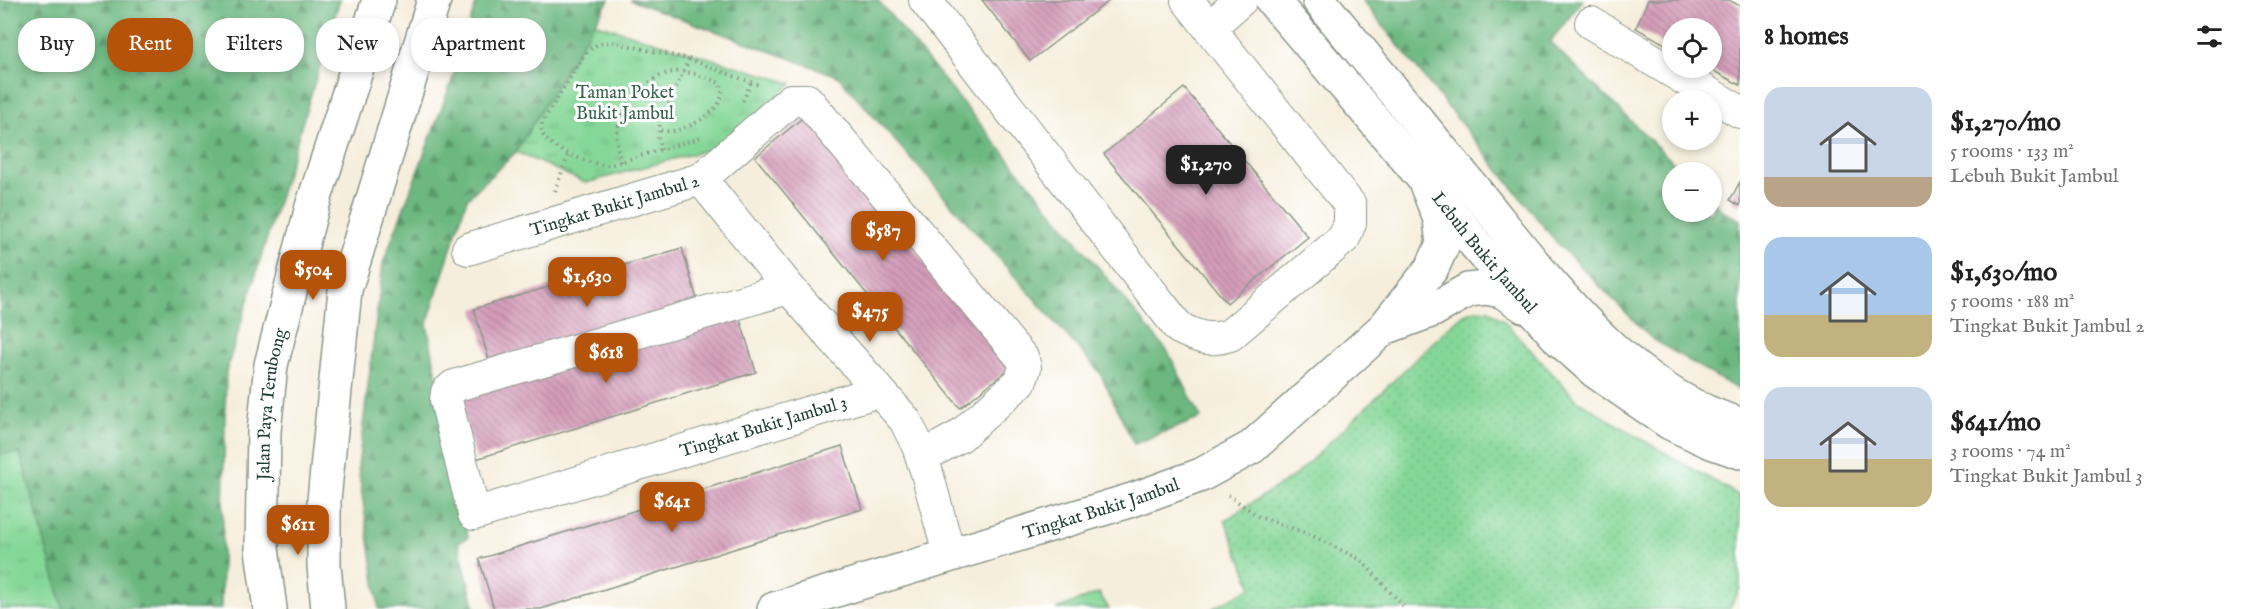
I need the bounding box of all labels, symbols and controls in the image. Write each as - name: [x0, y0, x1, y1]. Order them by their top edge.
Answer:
- chip: Buy: [18, 18, 95, 72]
- chip: Rent: [107, 18, 193, 72]
- chip: Filters: [205, 18, 304, 72]
- chip: New: [316, 18, 399, 72]
- chip: Apartment: [411, 18, 546, 72]
- map controls: [1662, 18, 1722, 222]
- button: locate: [1662, 18, 1722, 78]
- text: 8 homes: [1764, 20, 1849, 53]
- icon: filters: [2193, 20, 2226, 53]
- park label: Taman Poket Bukit Jambul: [576, 82, 674, 126]
- button: +: [1662, 90, 1722, 150]
- text: $1,270/mo: [1950, 106, 2061, 139]
- icon: home: [1812, 111, 1884, 183]
- text: 5 rooms · 133 m²: [1950, 139, 2074, 164]
- pin: $1,270: [1157, 145, 1255, 196]
- text: $1,270: [1180, 152, 1232, 177]
- button: −: [1662, 162, 1722, 222]
- text: Lebuh Bukit Jambul: [1950, 164, 2118, 189]
- street label: Tingkat Bukit Jambul 2: [528, 170, 702, 243]
- street label: Lebuh Bukit Jambul: [1426, 188, 1541, 319]
- pin: $587: [847, 211, 919, 262]
- text: $587: [865, 218, 901, 243]
- pin: $504: [277, 250, 349, 301]
- text: $1,630/mo: [1950, 256, 2057, 289]
- text: $504: [294, 257, 332, 282]
- pin: $1,630: [538, 257, 636, 308]
- icon: home: [1812, 261, 1884, 333]
- text: $1,630: [562, 264, 612, 289]
- text: 5 rooms · 188 m²: [1950, 289, 2075, 314]
- pin: $475: [834, 292, 906, 343]
- text: $475: [852, 299, 888, 324]
- text: Tingkat Bukit Jambul 2: [1950, 314, 2145, 339]
- street label: Jalan Paya Terubong: [253, 326, 293, 483]
- pin: $618: [570, 333, 642, 384]
- text: $618: [589, 340, 623, 365]
- street label: Tingkat Bukit Jambul 3: [677, 391, 850, 464]
- text: $641/mo: [1950, 406, 2041, 439]
- icon: home: [1812, 411, 1884, 483]
- text: 3 rooms · 74 m²: [1950, 439, 2071, 464]
- text: Tingkat Bukit Jambul 3: [1950, 464, 2143, 489]
- street label: Tingkat Bukit Jambul: [1020, 474, 1183, 546]
- pin: $641: [636, 482, 708, 533]
- text: $641: [654, 489, 690, 514]
- pin: $611: [262, 505, 334, 556]
- text: $611: [281, 512, 315, 537]

